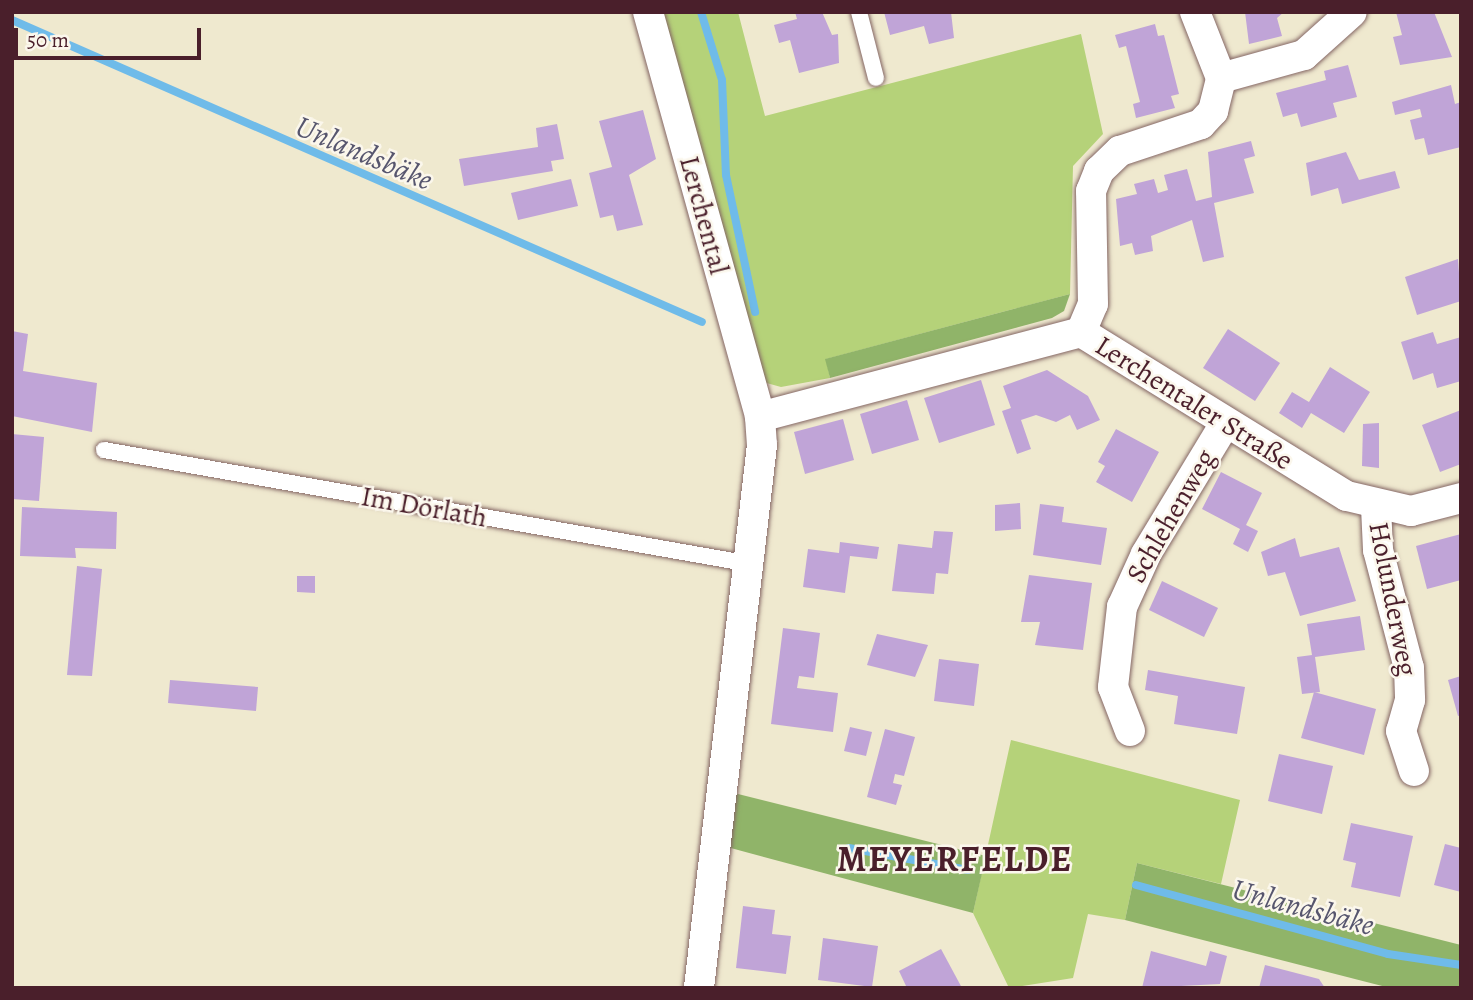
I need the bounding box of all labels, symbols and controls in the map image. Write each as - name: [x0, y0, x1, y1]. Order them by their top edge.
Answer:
- scale bar: [18, 14, 205, 58]
- text: 50 m: [27, 26, 69, 54]
- water label: Unlandsbäke: [290, 108, 438, 198]
- street label: Lerchental: [672, 152, 736, 278]
- street label: Lerchentaler Straße: [1089, 329, 1299, 477]
- street label: Schlehenweg: [1119, 443, 1223, 589]
- street label: Im Dörlath: [359, 479, 489, 535]
- street label: Holunderweg: [1362, 519, 1424, 679]
- district label: MEYERFELDE: [838, 838, 1072, 880]
- water label: Unlandsbäke: [1228, 871, 1378, 943]

